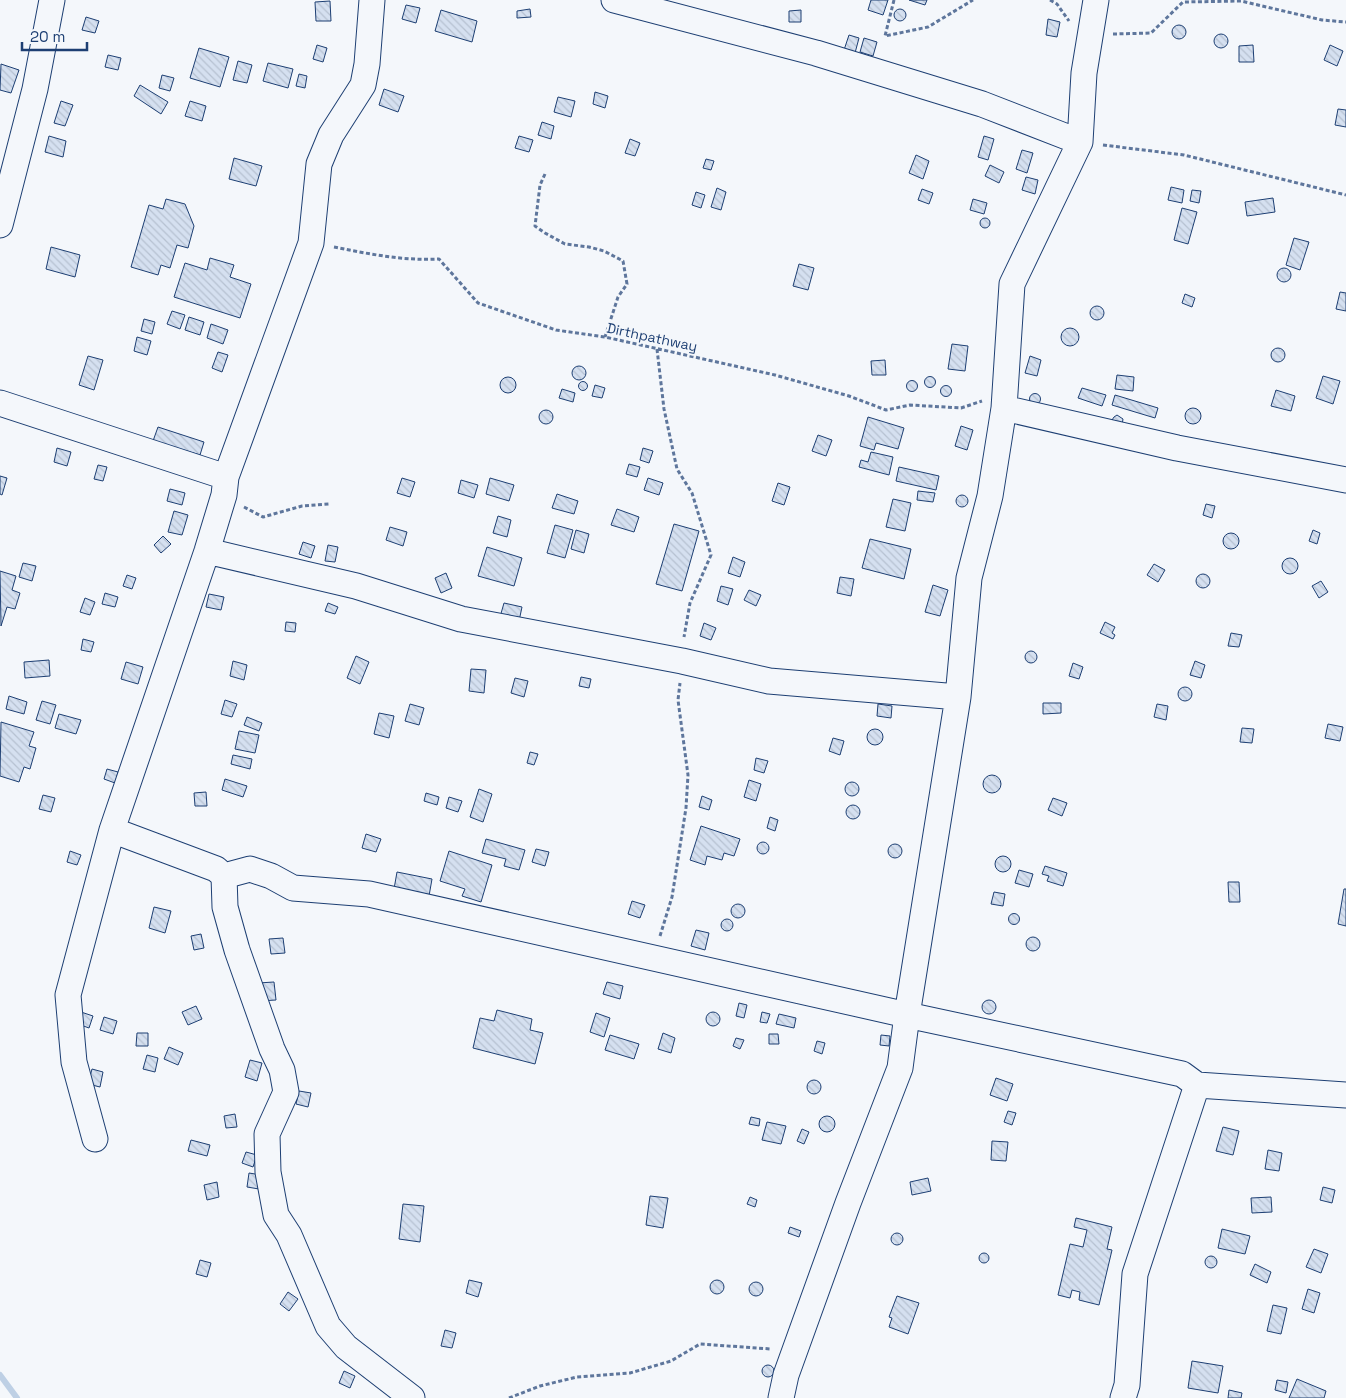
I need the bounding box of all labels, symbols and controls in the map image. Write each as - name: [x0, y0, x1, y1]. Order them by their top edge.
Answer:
- scale bar: [22, 20, 88, 52]
- text: 20 m: [30, 27, 65, 46]
- street label: Dirthpathway: [605, 319, 699, 355]

